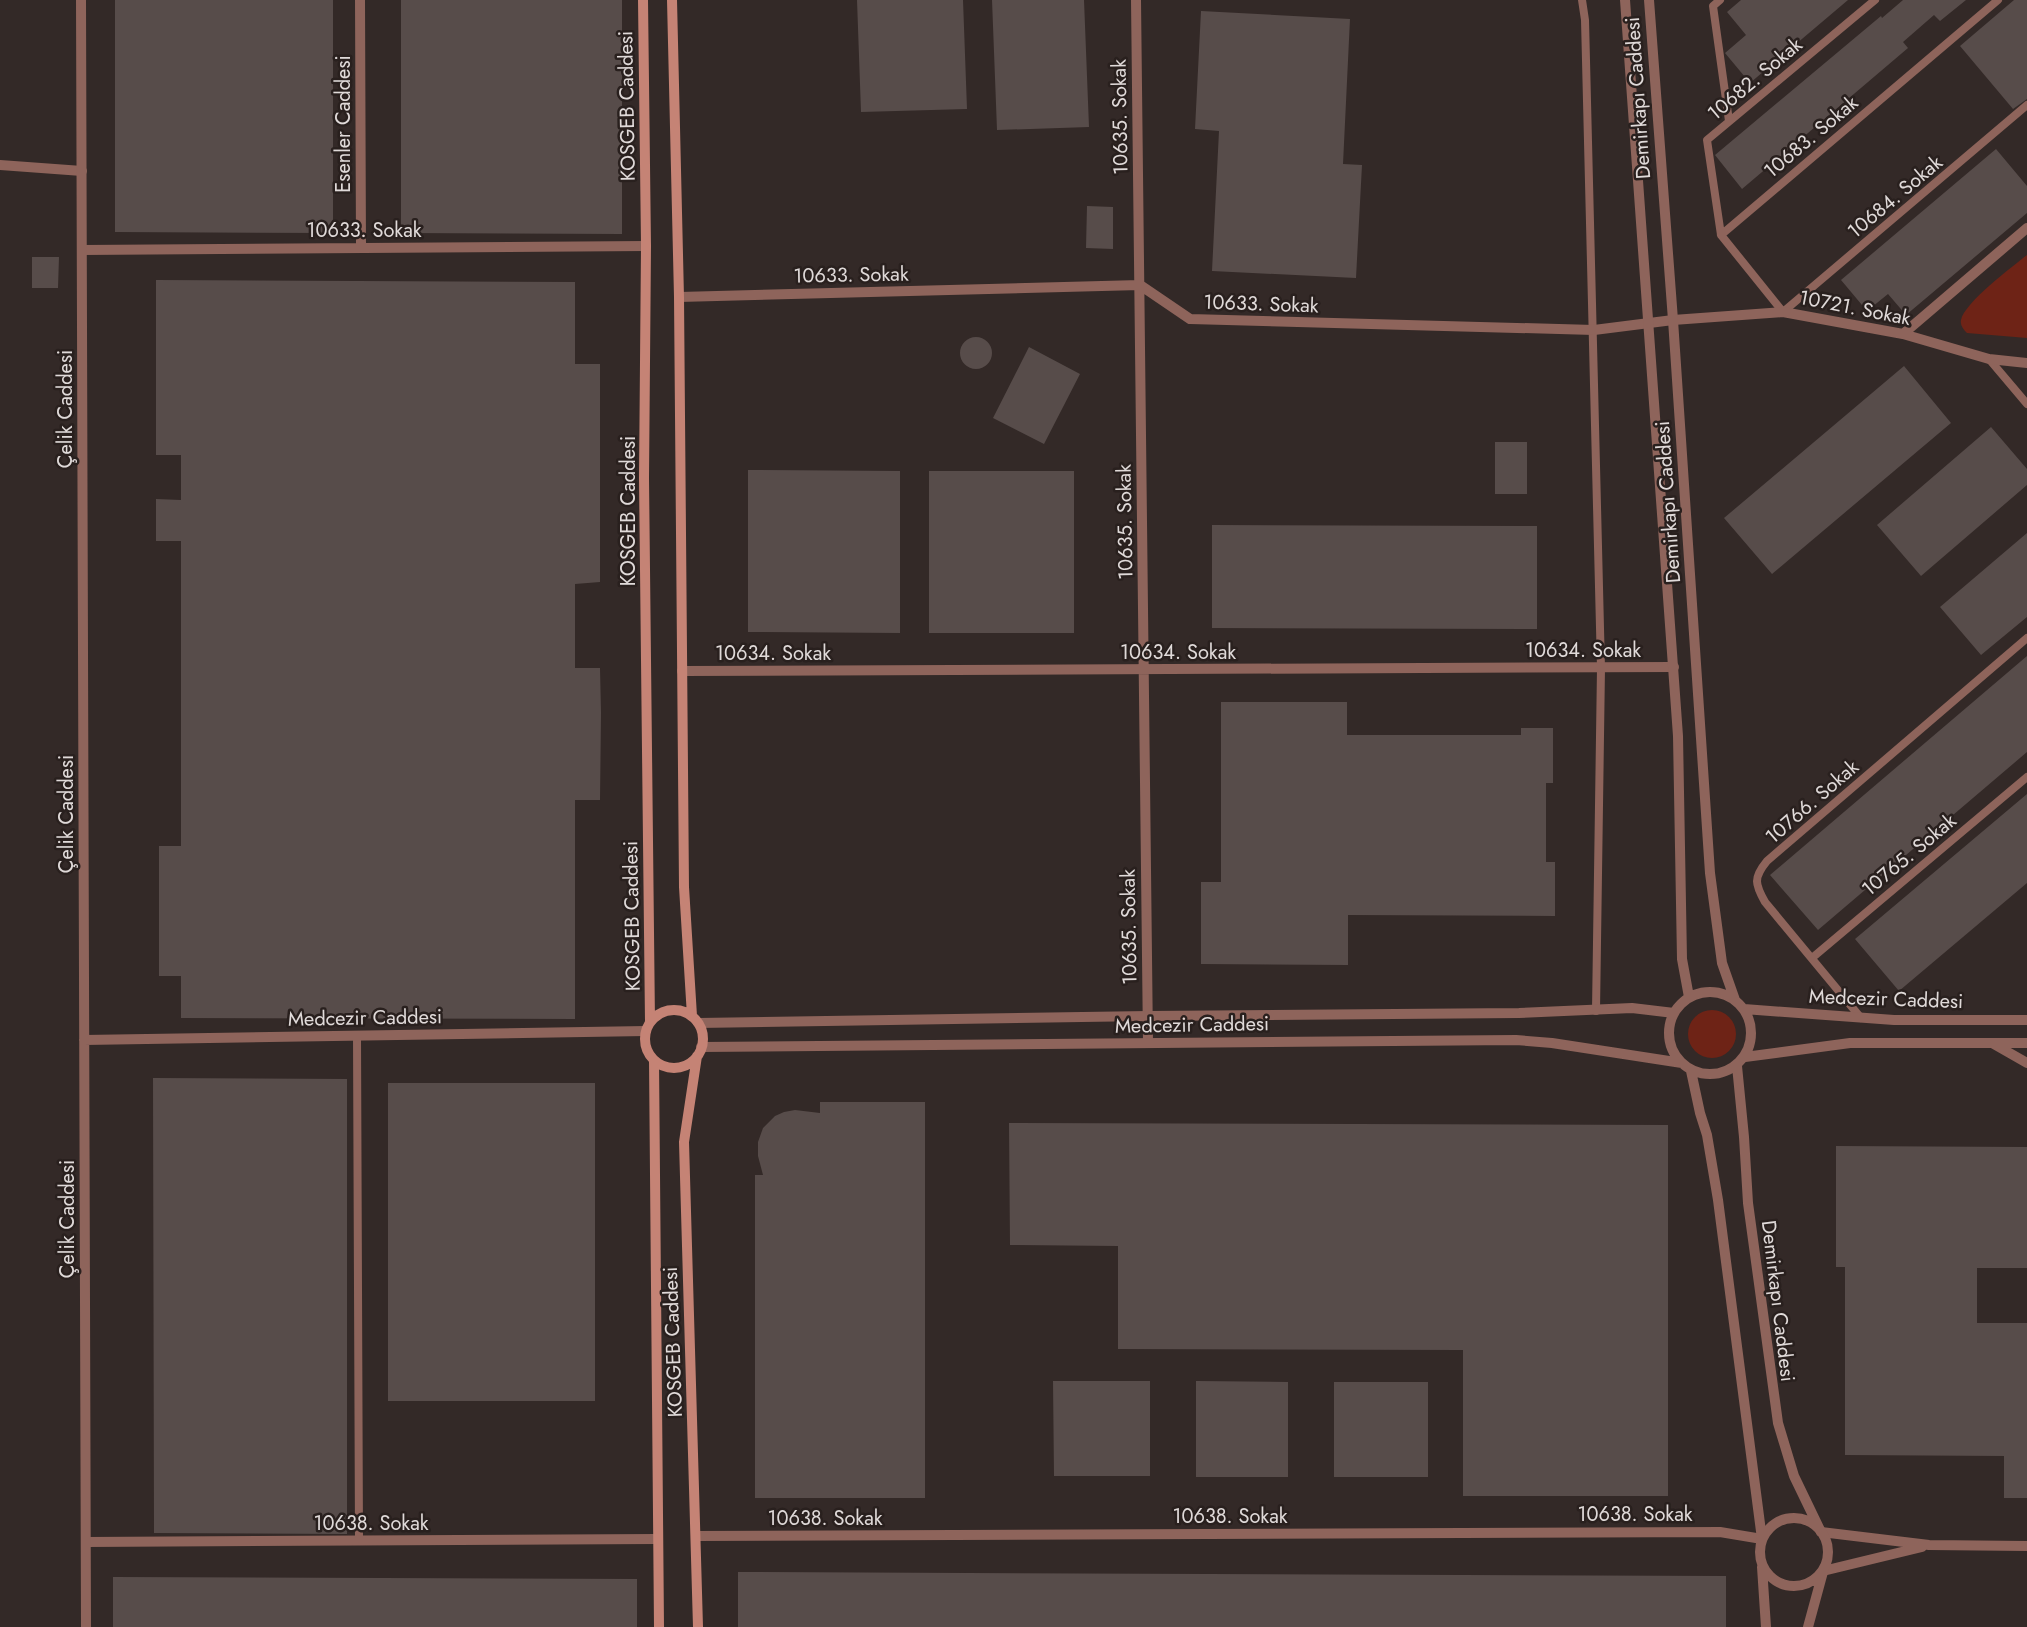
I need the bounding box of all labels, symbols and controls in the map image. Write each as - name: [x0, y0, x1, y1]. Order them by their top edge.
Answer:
- street label: Demirkapı Caddesi: [1618, 16, 1658, 180]
- street label: KOSGEB Caddesi: [611, 31, 643, 181]
- street label: 10682. Sokak: [1701, 31, 1809, 127]
- street label: Esenler Caddesi: [329, 55, 358, 193]
- street label: 10635. Sokak: [1104, 59, 1136, 175]
- street label: 10683. Sokak: [1758, 89, 1865, 185]
- street label: 10684. Sokak: [1841, 148, 1949, 245]
- street label: 10633. Sokak: [306, 216, 422, 245]
- street label: 10633. Sokak: [793, 259, 909, 291]
- street label: 10721. Sokak: [1797, 283, 1913, 333]
- street label: 10633. Sokak: [1203, 287, 1319, 321]
- street label: Çelik Caddesi: [51, 350, 80, 468]
- street label: Demirkapı Caddesi: [1648, 420, 1688, 584]
- street label: KOSGEB Caddesi: [614, 436, 643, 586]
- street label: 10635. Sokak: [1109, 464, 1141, 580]
- street label: 10634. Sokak: [1525, 636, 1641, 665]
- street label: 10634. Sokak: [1120, 638, 1236, 667]
- street label: 10634. Sokak: [715, 639, 831, 668]
- street label: 10766. Sokak: [1759, 753, 1865, 851]
- street label: Çelik Caddesi: [52, 755, 81, 873]
- street label: 10765. Sokak: [1855, 807, 1963, 903]
- street label: KOSGEB Caddesi: [616, 841, 648, 991]
- street label: 10635. Sokak: [1113, 869, 1145, 985]
- street label: Medcezir Caddesi: [1808, 982, 1964, 1016]
- street label: Medcezir Caddesi: [288, 1002, 442, 1034]
- street label: Medcezir Caddesi: [1115, 1009, 1269, 1041]
- street label: Çelik Caddesi: [53, 1160, 82, 1278]
- street label: Demirkapı Caddesi: [1754, 1219, 1802, 1383]
- street label: KOSGEB Caddesi: [656, 1266, 690, 1418]
- street label: 10638. Sokak: [1577, 1500, 1693, 1529]
- street label: 10638. Sokak: [1172, 1502, 1288, 1531]
- street label: 10638. Sokak: [767, 1504, 883, 1533]
- street label: 10638. Sokak: [313, 1509, 429, 1538]

